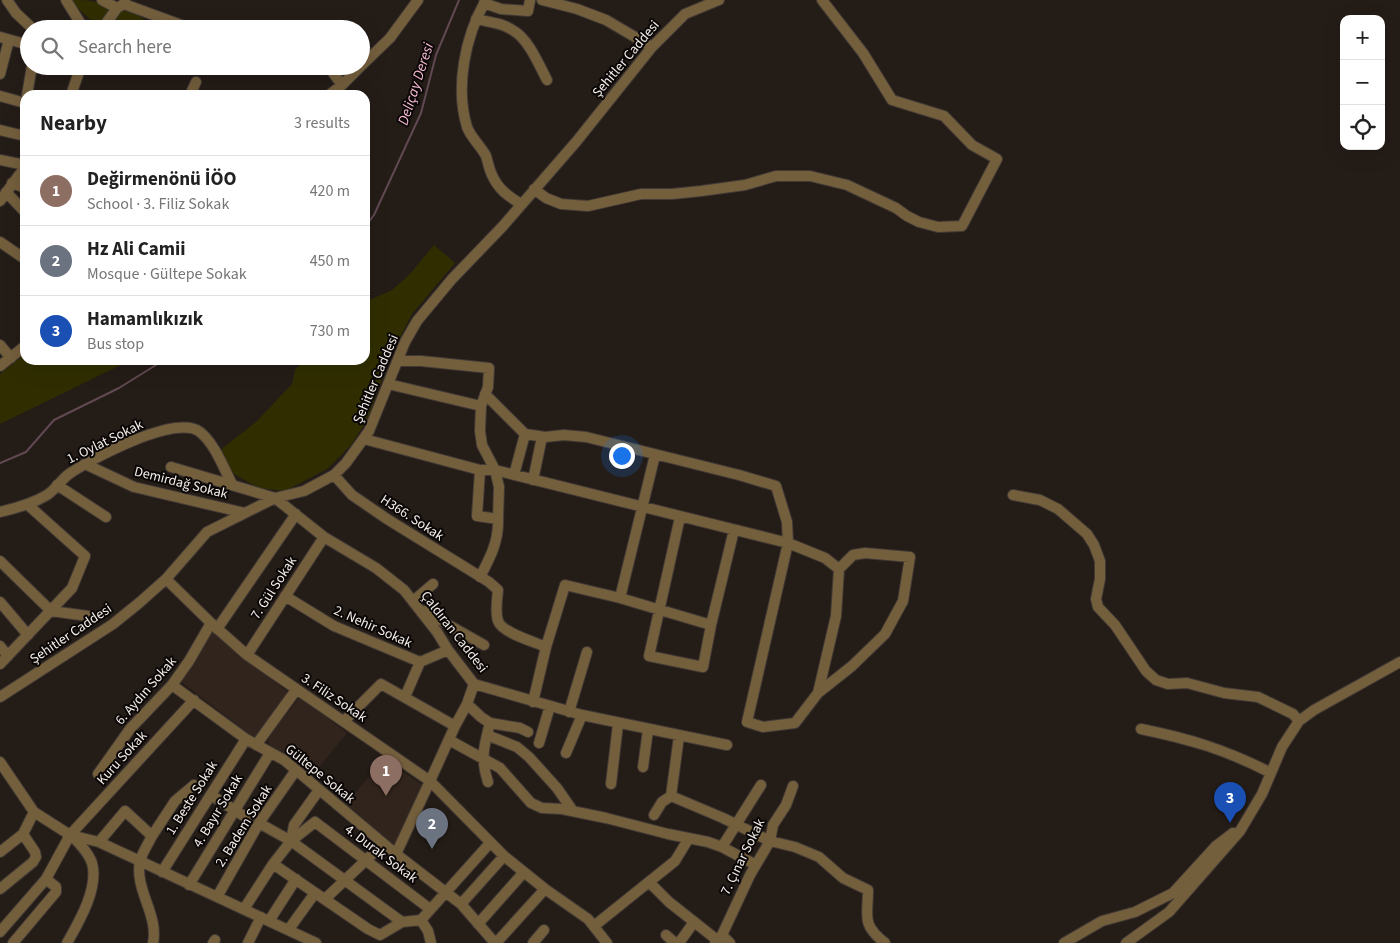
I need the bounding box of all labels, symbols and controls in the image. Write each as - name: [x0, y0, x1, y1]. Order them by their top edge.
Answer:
- map controls: [1340, 15, 1385, 150]
- button: +: [1340, 15, 1385, 60]
- street label: Şehitler Caddesi: [588, 16, 664, 102]
- search box: [20, 20, 370, 75]
- icon: search: [38, 34, 66, 62]
- text: Search here: [78, 34, 172, 61]
- water label: Deliçay Deresi: [393, 40, 439, 128]
- button: −: [1340, 60, 1385, 105]
- button: locate: [1340, 105, 1385, 150]
- text: Nearby: [40, 108, 107, 138]
- text: 3 results: [294, 112, 350, 134]
- text: Değirmenönü İÖO: [87, 166, 236, 193]
- text: 1: [52, 180, 60, 202]
- text: 420 m: [310, 180, 350, 202]
- text: School · 3. Filiz Sokak: [87, 193, 229, 215]
- text: Hz Ali Camii: [87, 236, 186, 263]
- text: 2: [52, 250, 60, 272]
- text: 450 m: [310, 250, 350, 272]
- text: Mosque · Gültepe Sokak: [87, 263, 247, 285]
- text: Hamamlıkızık: [87, 306, 203, 333]
- text: 3: [52, 320, 60, 342]
- text: 730 m: [310, 320, 350, 342]
- street label: Şehitler Caddesi: [348, 331, 404, 427]
- text: Bus stop: [87, 333, 144, 355]
- street label: 1. Oylat Sokak: [63, 415, 147, 469]
- your location: [609, 443, 635, 469]
- street label: Demirdağ Sokak: [132, 462, 230, 504]
- street label: H366. Sokak: [376, 490, 448, 546]
- street label: 7. Gül Sokak: [246, 552, 302, 624]
- street label: Çaldıran Caddesi: [416, 587, 492, 677]
- street label: Şehitler Caddesi: [26, 599, 116, 669]
- street label: 2. Nehir Sokak: [331, 601, 415, 653]
- street label: 6. Aydın Sokak: [111, 652, 181, 730]
- street label: 3. Filiz Sokak: [297, 669, 371, 727]
- street label: Kuru Sokak: [92, 726, 152, 789]
- street label: Gültepe Sokak: [281, 740, 359, 808]
- pin: 1: [370, 755, 402, 796]
- street label: 1. Beste Sokak: [161, 757, 223, 839]
- street label: 4. Bayır Sokak: [188, 771, 248, 851]
- street label: 2. Badem Sokak: [211, 781, 277, 871]
- pin: 3: [1214, 782, 1246, 823]
- pin: 2: [416, 808, 448, 849]
- street label: 7. Çınar Sokak: [716, 815, 770, 899]
- street label: 4. Durak Sokak: [340, 820, 422, 888]

